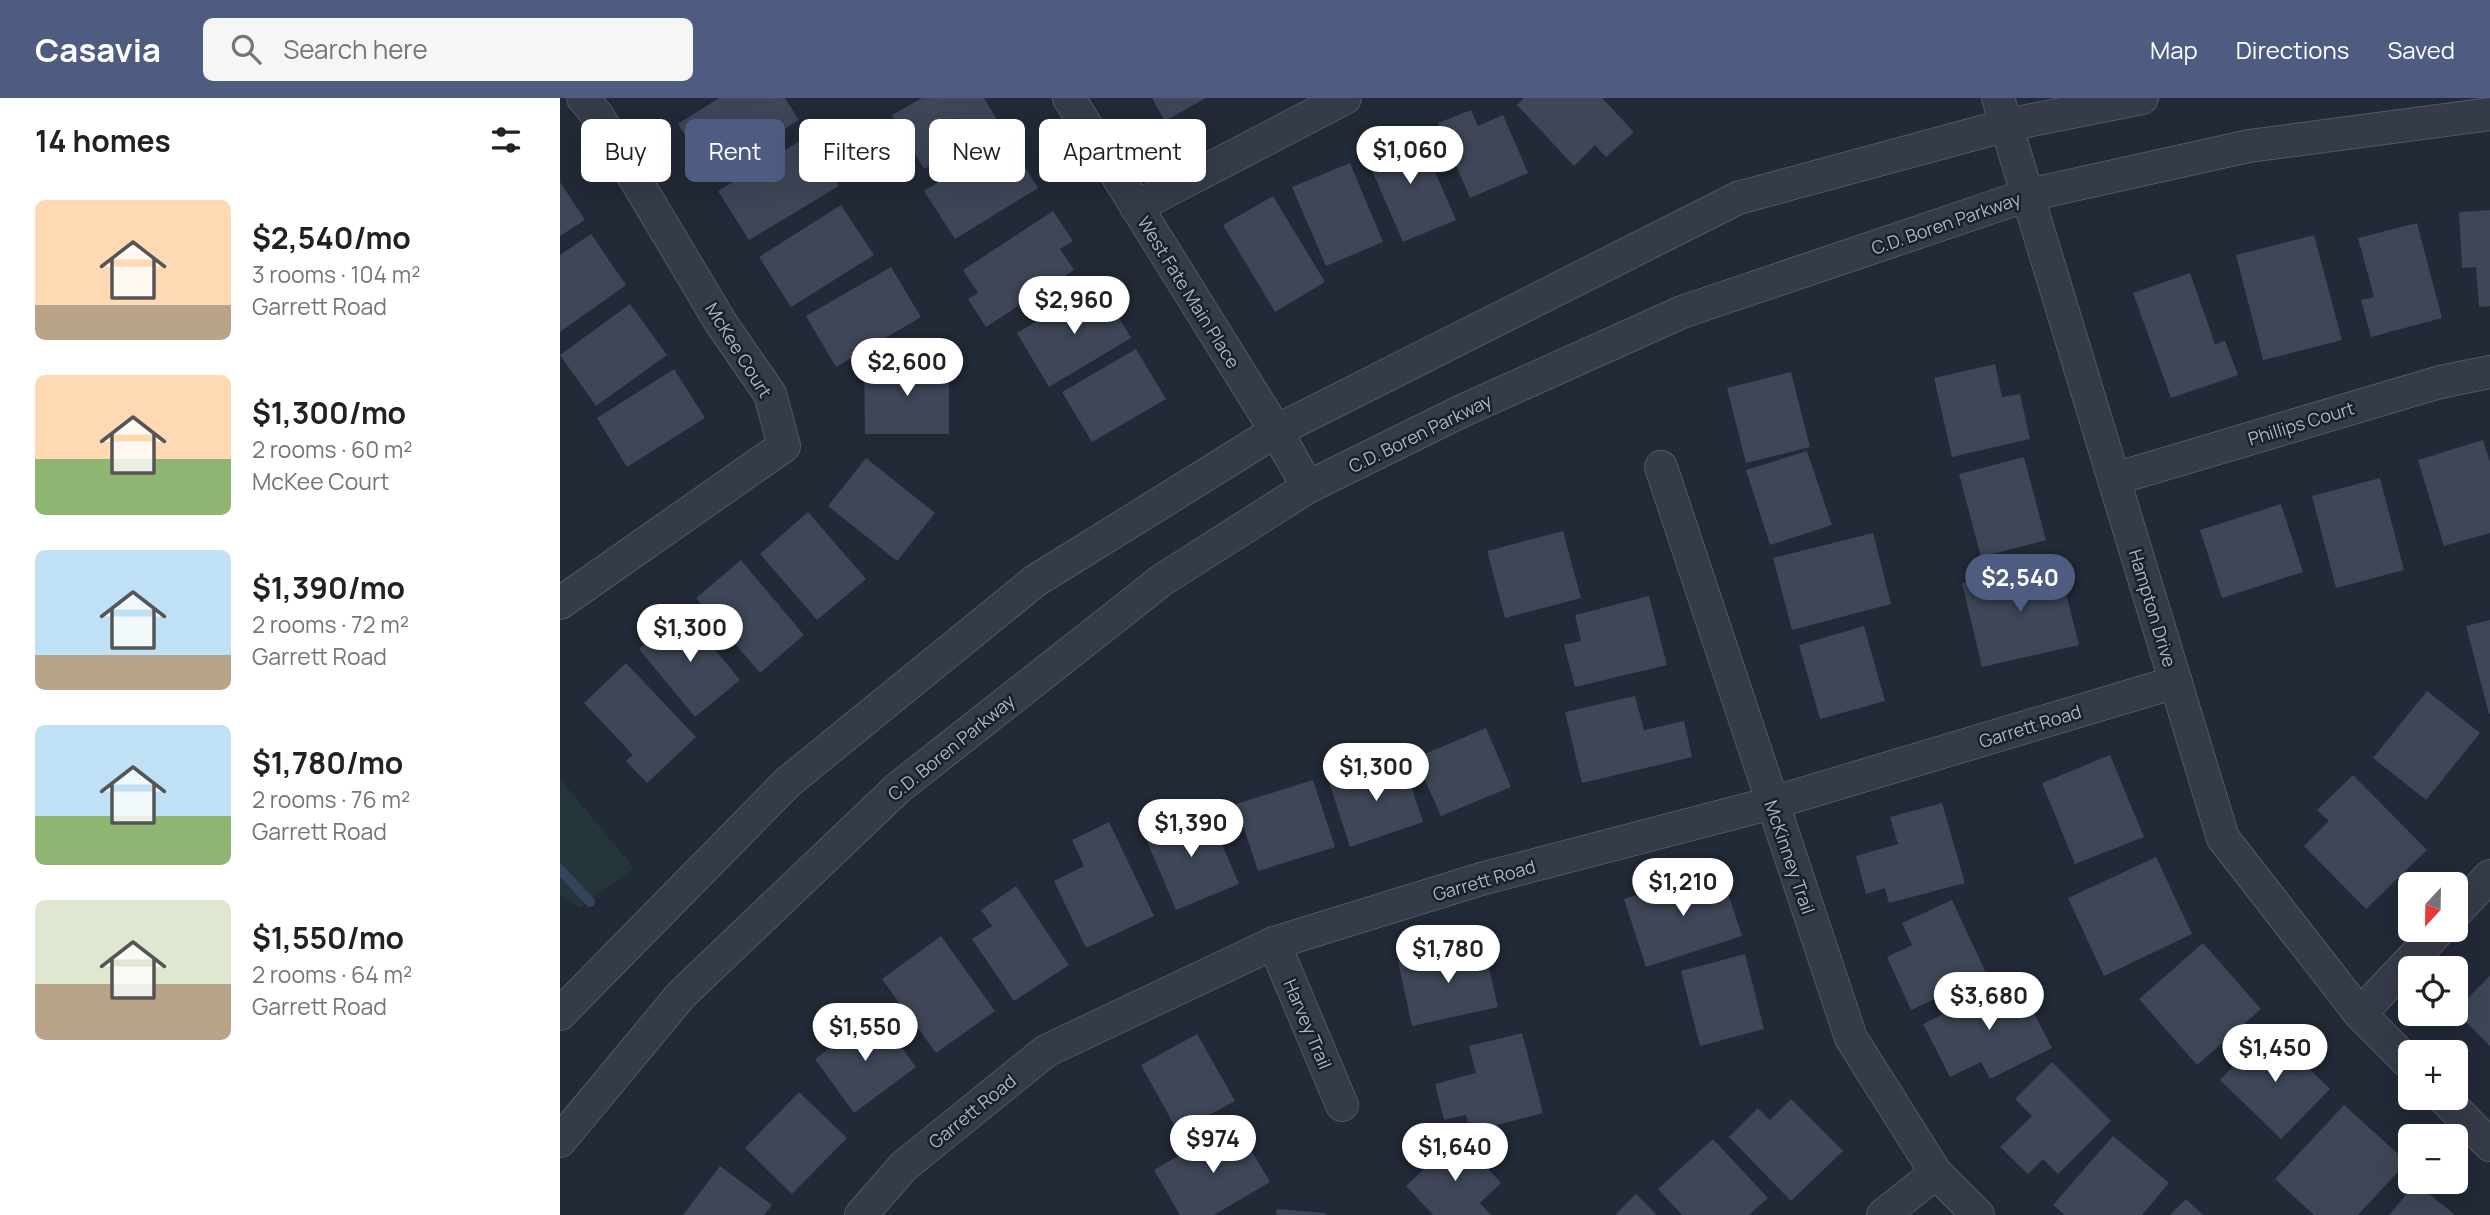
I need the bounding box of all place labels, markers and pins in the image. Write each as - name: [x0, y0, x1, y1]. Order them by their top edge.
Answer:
- pin: $1,060: [1353, 126, 1467, 186]
- pin: $2,960: [1017, 276, 1131, 336]
- pin: $2,600: [850, 338, 964, 398]
- pin: $2,540: [1963, 554, 2077, 614]
- pin: $1,300: [633, 604, 747, 664]
- pin: $1,300: [1319, 744, 1433, 803]
- pin: $1,390: [1134, 800, 1248, 859]
- pin: $1,210: [1626, 858, 1740, 918]
- pin: $1,780: [1391, 926, 1505, 985]
- pin: $3,680: [1932, 972, 2046, 1032]
- pin: $1,550: [808, 1004, 922, 1063]
- pin: $1,450: [2218, 1024, 2332, 1084]
- pin: $974: [1172, 1116, 1254, 1175]
- pin: $1,640: [1398, 1124, 1512, 1183]

